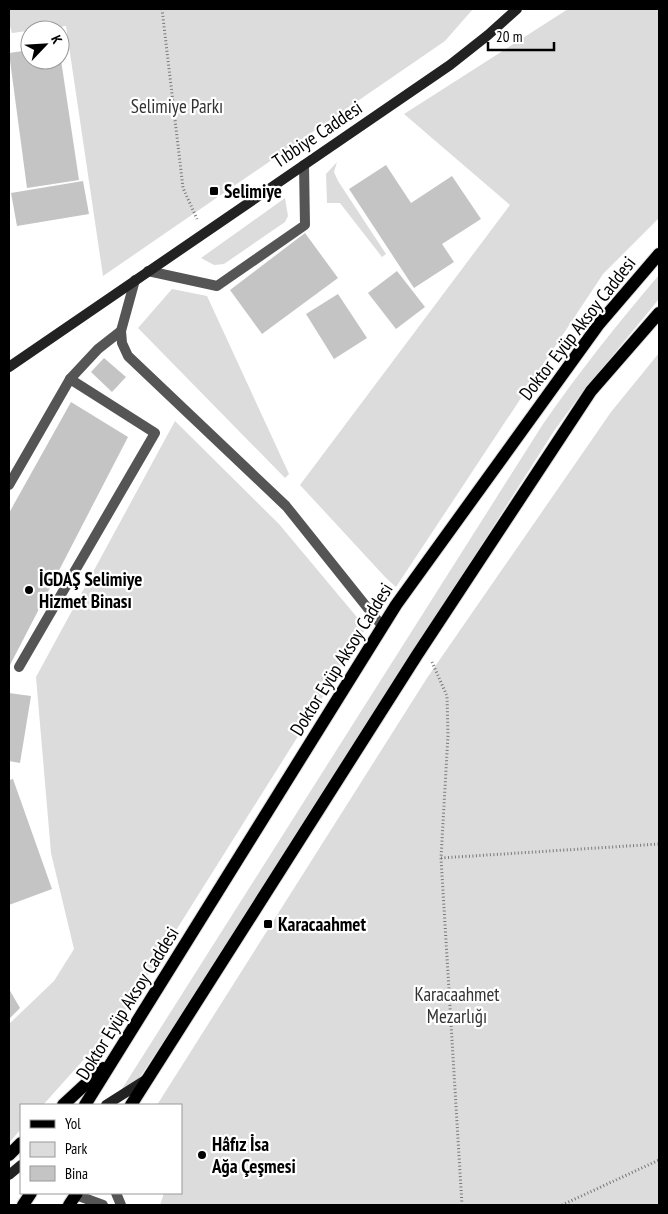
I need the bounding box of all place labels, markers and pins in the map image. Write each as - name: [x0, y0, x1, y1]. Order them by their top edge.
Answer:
- place label: Selimiye: [224, 179, 282, 203]
- marker: Selimiye: [208, 185, 220, 197]
- place label: İGDAŞ Selimiye Hizmet Binası: [39, 567, 142, 613]
- marker: İGDAŞ Selimiye Hizmet Binası: [23, 584, 35, 596]
- place label: Karacaahmet: [278, 912, 366, 936]
- marker: Karacaahmet: [262, 918, 274, 930]
- place label: Hâfız İsa Ağa Çeşmesi: [211, 1132, 296, 1178]
- marker: Hâfız İsa Ağa Çeşmesi: [196, 1149, 208, 1161]

